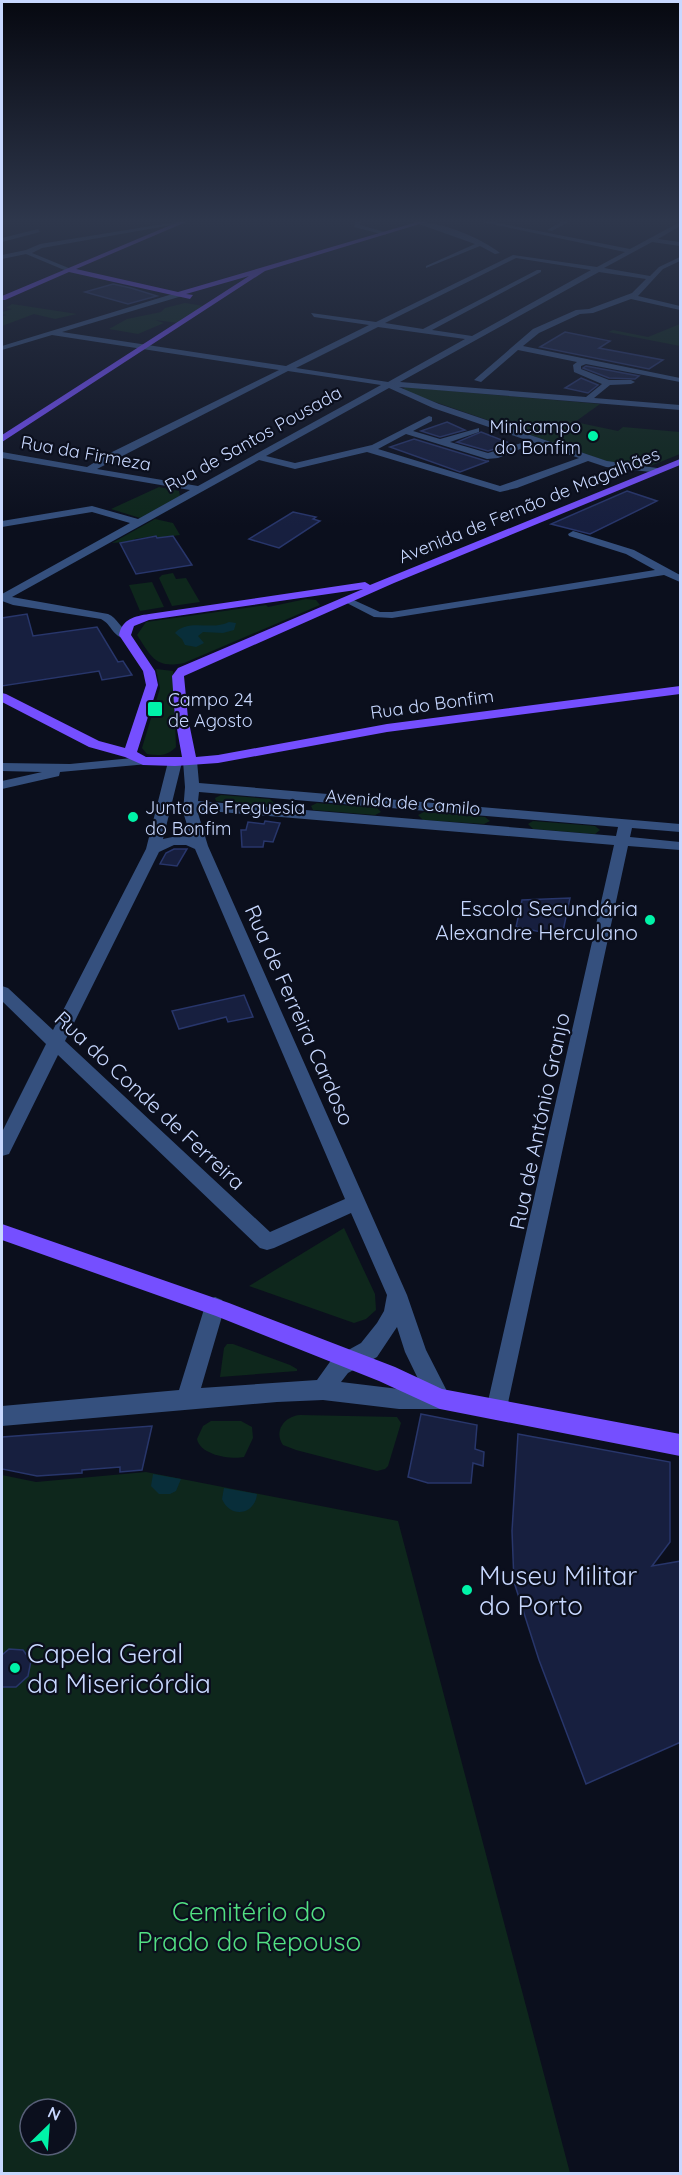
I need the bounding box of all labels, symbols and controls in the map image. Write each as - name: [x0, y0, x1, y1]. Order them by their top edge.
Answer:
- street label: Rua de Santos Pousada: [161, 381, 345, 497]
- place label: Minicampo do Bonfim: [490, 415, 581, 459]
- marker: Minicampo do Bonfim: [586, 429, 600, 443]
- street label: Rua da Firmeza: [19, 430, 153, 476]
- street label: Avenida de Fernão de Magalhães: [395, 442, 663, 568]
- street label: Rua do Bonfim: [369, 684, 495, 724]
- place label: Campo 24 de Agosto: [168, 688, 253, 732]
- marker: Campo 24 de Agosto: [146, 700, 164, 718]
- street label: Avenida de Camilo: [325, 784, 481, 820]
- place label: Junta de Freguesia do Bonfim: [145, 796, 305, 840]
- marker: Junta de Freguesia do Bonfim: [126, 810, 140, 824]
- place label: Escola Secundária Alexandre Herculano: [435, 895, 638, 945]
- street label: Rua de Ferreira Cardoso: [240, 901, 360, 1129]
- marker: Escola Secundária Alexandre Herculano: [643, 913, 657, 927]
- street label: Rua do Conde de Ferreira: [49, 1005, 251, 1195]
- street label: Rua de António Granjo: [503, 1010, 575, 1232]
- place label: Museu Militar do Porto: [479, 1559, 637, 1622]
- marker: Museu Militar do Porto: [460, 1583, 474, 1597]
- place label: Capela Geral da Misericórdia: [27, 1637, 211, 1700]
- marker: Capela Geral da Misericórdia: [8, 1661, 22, 1675]
- park label: Cemitério do Prado do Repouso: [137, 1895, 361, 1958]
- north arrow: [18, 2097, 78, 2157]
- text: N: [45, 2102, 64, 2125]

